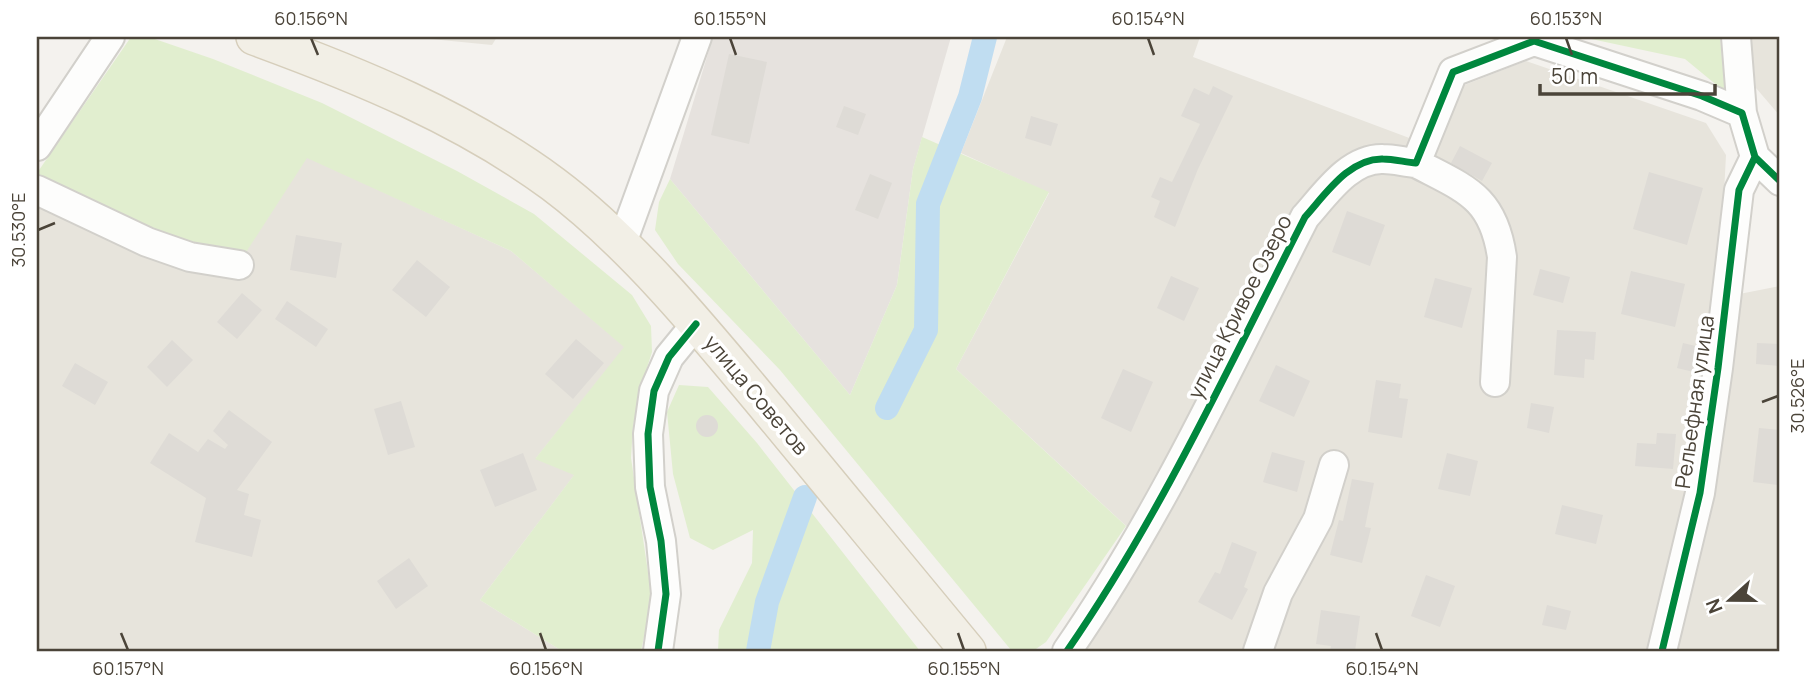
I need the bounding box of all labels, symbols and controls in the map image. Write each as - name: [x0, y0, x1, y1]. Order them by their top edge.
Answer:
- text: 60.156°N: [274, 6, 348, 30]
- text: 60.155°N: [694, 6, 766, 30]
- text: 60.154°N: [1112, 6, 1185, 30]
- text: 60.153°N: [1530, 6, 1602, 30]
- scale bar: [1540, 52, 1716, 96]
- text: 50 m: [1551, 62, 1598, 90]
- text: 30.530°E: [6, 192, 30, 268]
- street label: улица Кривое Озеро: [1181, 210, 1298, 403]
- street label: Рельефная улица: [1668, 313, 1720, 490]
- street label: улица Советов: [698, 328, 815, 460]
- text: 30.526°E: [1785, 358, 1809, 434]
- north arrow: [1694, 566, 1764, 636]
- text: N: [1700, 595, 1729, 617]
- text: 60.157°N: [92, 656, 164, 680]
- text: 60.156°N: [509, 656, 583, 680]
- text: 60.155°N: [928, 656, 1000, 680]
- text: 60.154°N: [1346, 656, 1419, 680]

